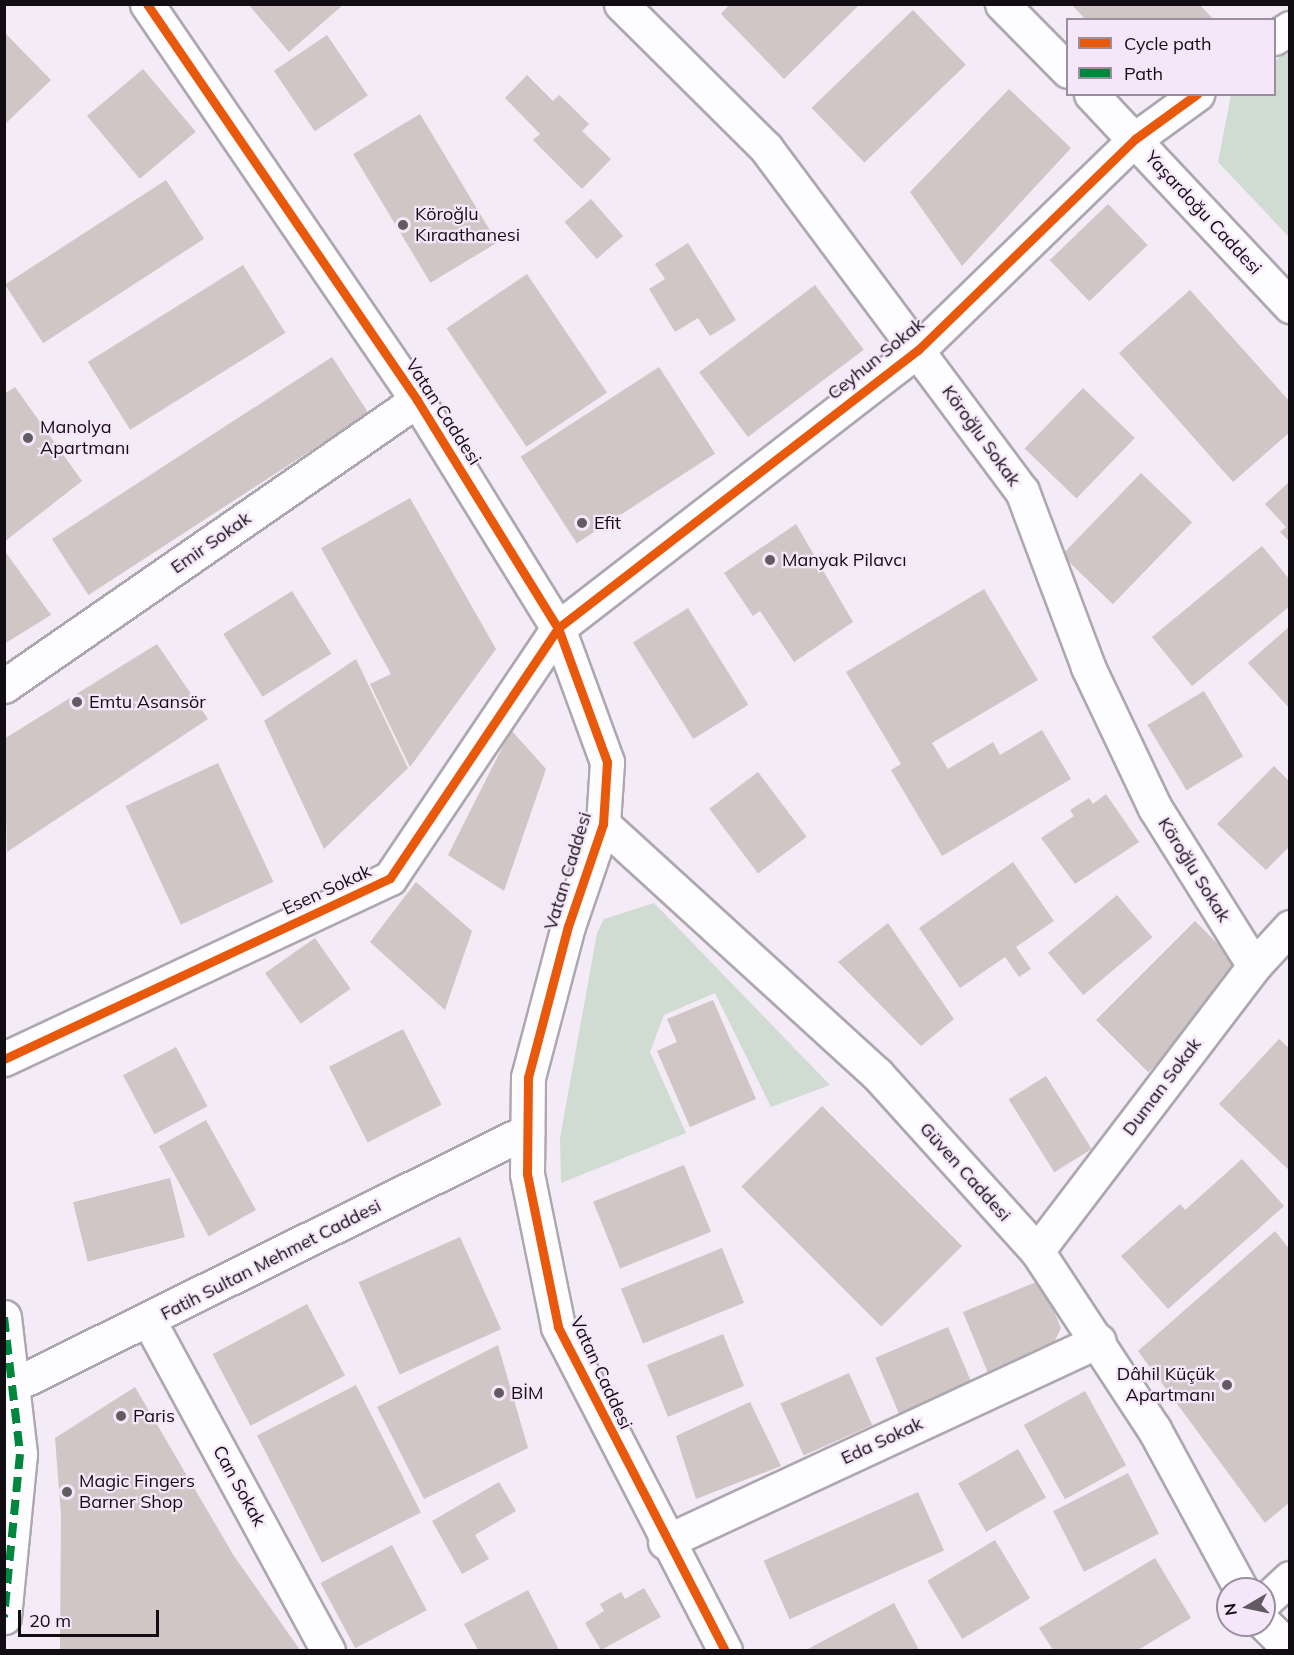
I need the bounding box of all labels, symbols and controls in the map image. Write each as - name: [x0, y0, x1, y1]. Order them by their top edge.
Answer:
- legend: [1066, 18, 1276, 96]
- text: Cycle path: [1124, 32, 1211, 55]
- text: Path: [1124, 62, 1163, 85]
- street label: Yaşardoğu Caddesi: [1140, 147, 1266, 279]
- place label: Köroğlu Kıraathanesi: [415, 204, 520, 246]
- marker: Köroğlu Kıraathanesi: [396, 218, 410, 232]
- street label: Ceyhun Sokak: [823, 314, 929, 404]
- street label: Vatan Caddesi: [401, 355, 485, 469]
- street label: Köroğlu Sokak: [937, 381, 1025, 491]
- place label: Manolya Apartmanı: [40, 417, 130, 460]
- marker: Manolya Apartmanı: [21, 431, 35, 445]
- street label: Emir Sokak: [167, 508, 255, 578]
- place label: Efit: [594, 512, 621, 534]
- marker: Efit: [575, 516, 589, 530]
- place label: Manyak Pilavcı: [782, 549, 906, 571]
- marker: Manyak Pilavcı: [763, 553, 777, 567]
- place label: Emtu Asansör: [89, 691, 206, 713]
- marker: Emtu Asansör: [70, 695, 84, 709]
- street label: Vatan Caddesi: [540, 809, 596, 933]
- street label: Köroğlu Sokak: [1153, 814, 1235, 926]
- street label: Esen Sokak: [279, 860, 375, 920]
- street label: Duman Sokak: [1118, 1034, 1206, 1140]
- street label: Güven Caddesi: [915, 1118, 1015, 1226]
- street label: Fatih Sultan Mehmet Caddesi: [157, 1195, 385, 1325]
- street label: Vatan Caddesi: [565, 1313, 637, 1433]
- place label: Dâhil Küçük Apartmanı: [1117, 1364, 1215, 1406]
- marker: Dâhil Küçük Apartmanı: [1220, 1378, 1234, 1392]
- place label: BİM: [511, 1382, 543, 1404]
- marker: BİM: [492, 1386, 506, 1400]
- place label: Paris: [133, 1405, 175, 1427]
- marker: Paris: [114, 1409, 128, 1423]
- street label: Eda Sokak: [838, 1413, 926, 1469]
- street label: Can Sokak: [208, 1442, 270, 1530]
- place label: Magic Fingers Barner Shop: [79, 1471, 195, 1514]
- marker: Magic Fingers Barner Shop: [60, 1485, 74, 1499]
- north arrow: [1216, 1577, 1276, 1637]
- scale bar: [21, 1598, 162, 1636]
- text: N: [1219, 1602, 1241, 1617]
- text: 20 m: [29, 1609, 71, 1632]

